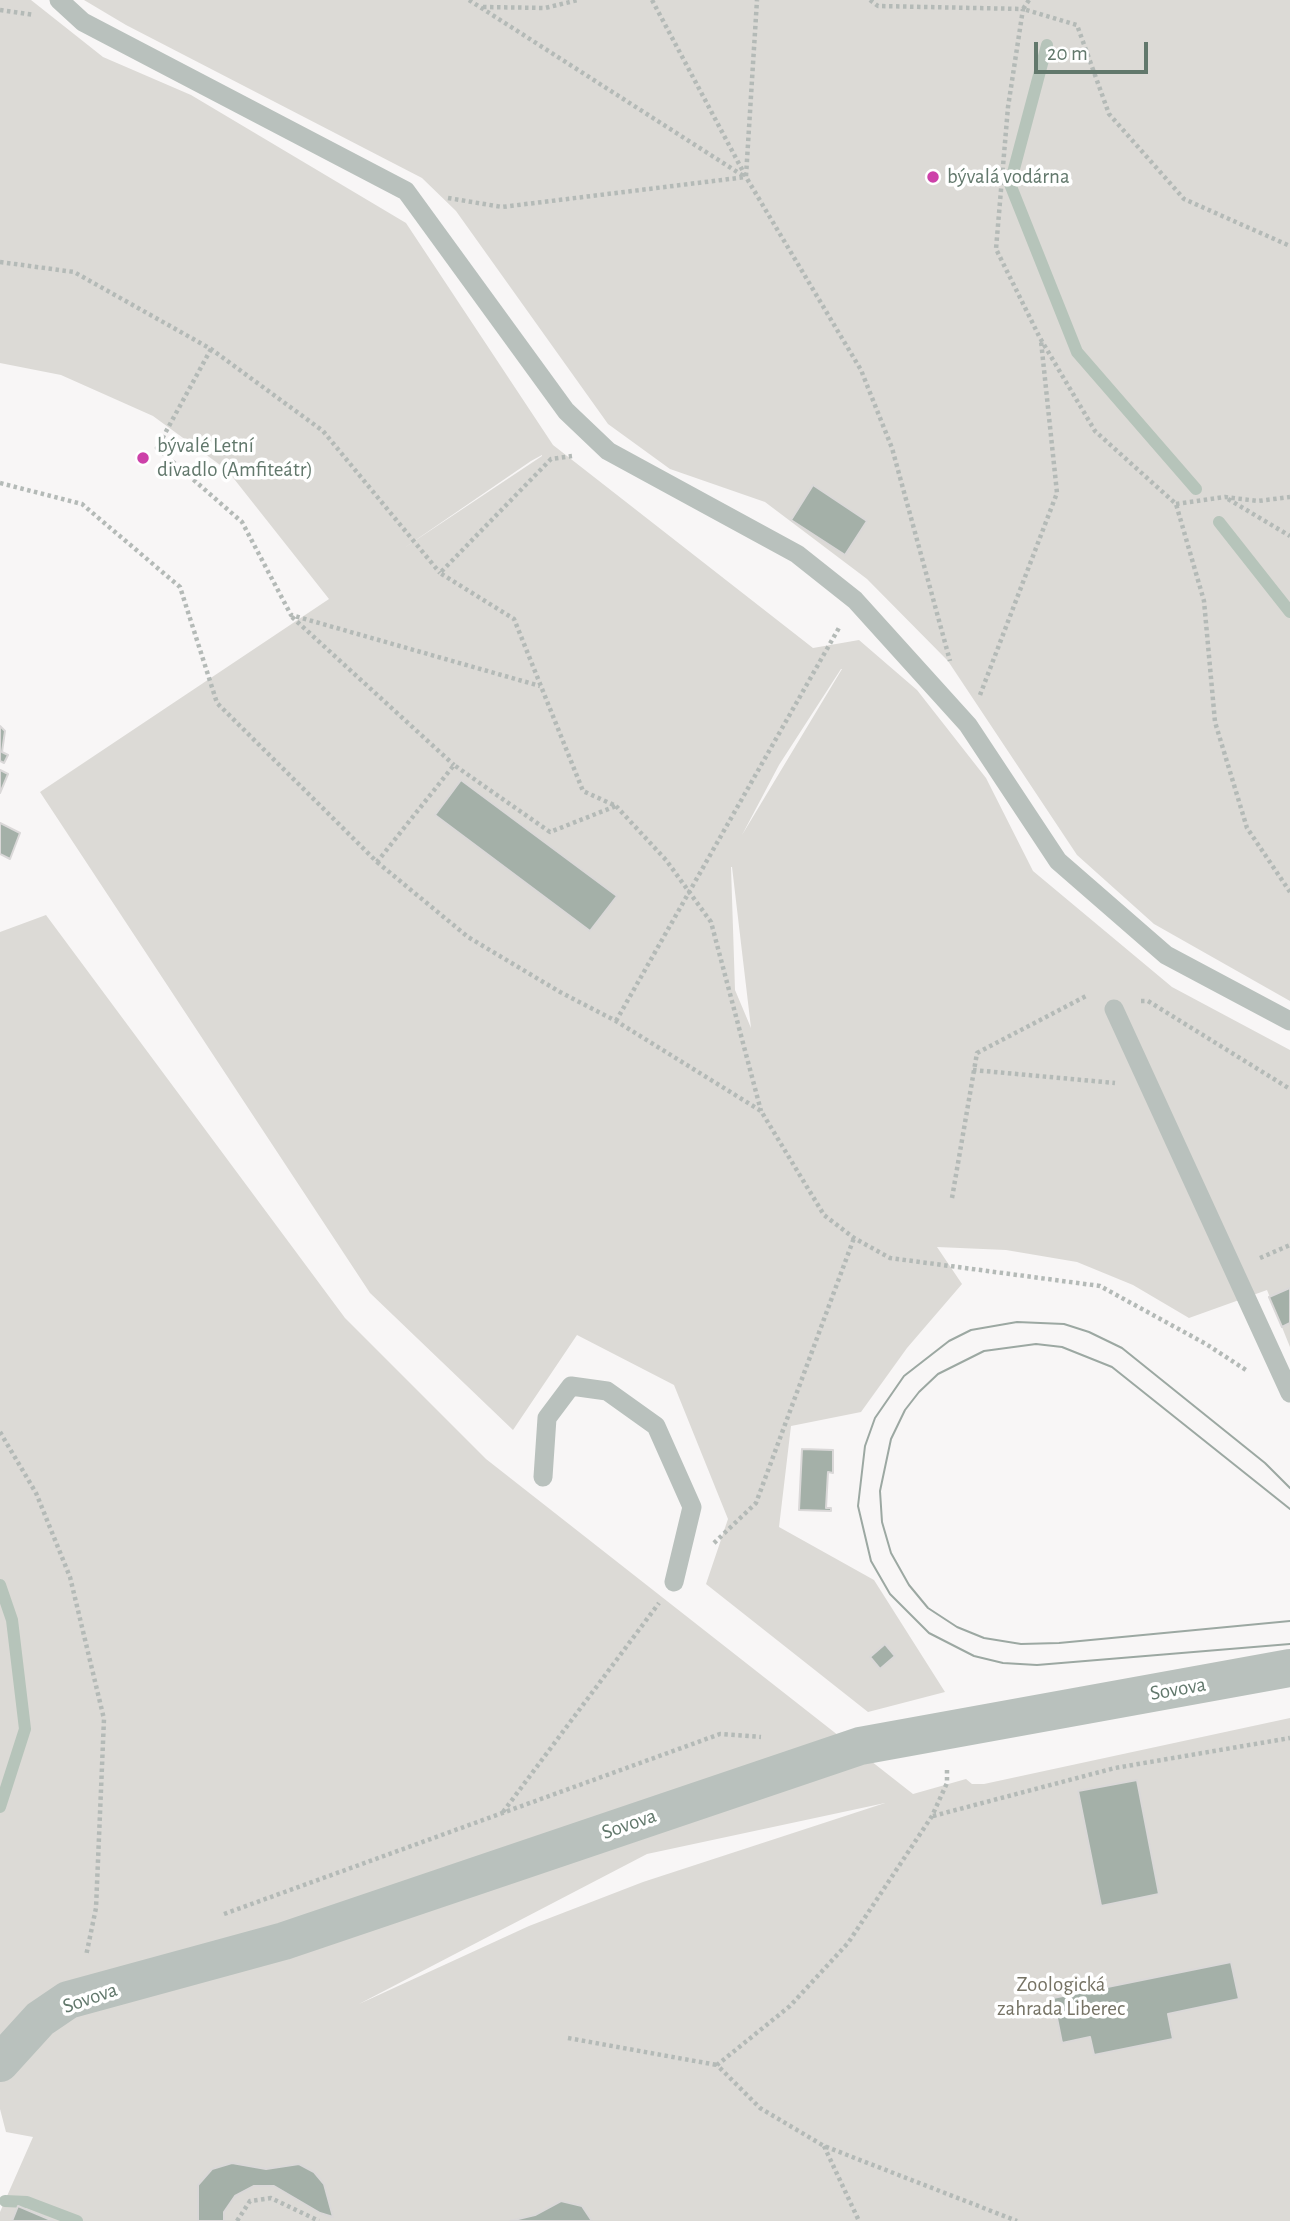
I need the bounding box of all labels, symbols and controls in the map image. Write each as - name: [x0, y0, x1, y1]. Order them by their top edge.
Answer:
- scale bar: [1038, 28, 1152, 72]
- text: 20 m: [1047, 43, 1088, 64]
- place label: bývalá vodárna: [947, 164, 1070, 190]
- marker: bývalá vodárna: [925, 169, 941, 185]
- place label: bývalé Letní divadlo (Amfiteátr): [157, 433, 313, 483]
- marker: bývalé Letní divadlo (Amfiteátr): [135, 450, 151, 466]
- street label: Sovova: [1148, 1672, 1208, 1706]
- street label: Sovova: [598, 1803, 660, 1845]
- park label: Zoologická zahrada Liberec: [997, 1972, 1125, 2022]
- street label: Sovova: [59, 1977, 121, 2019]

